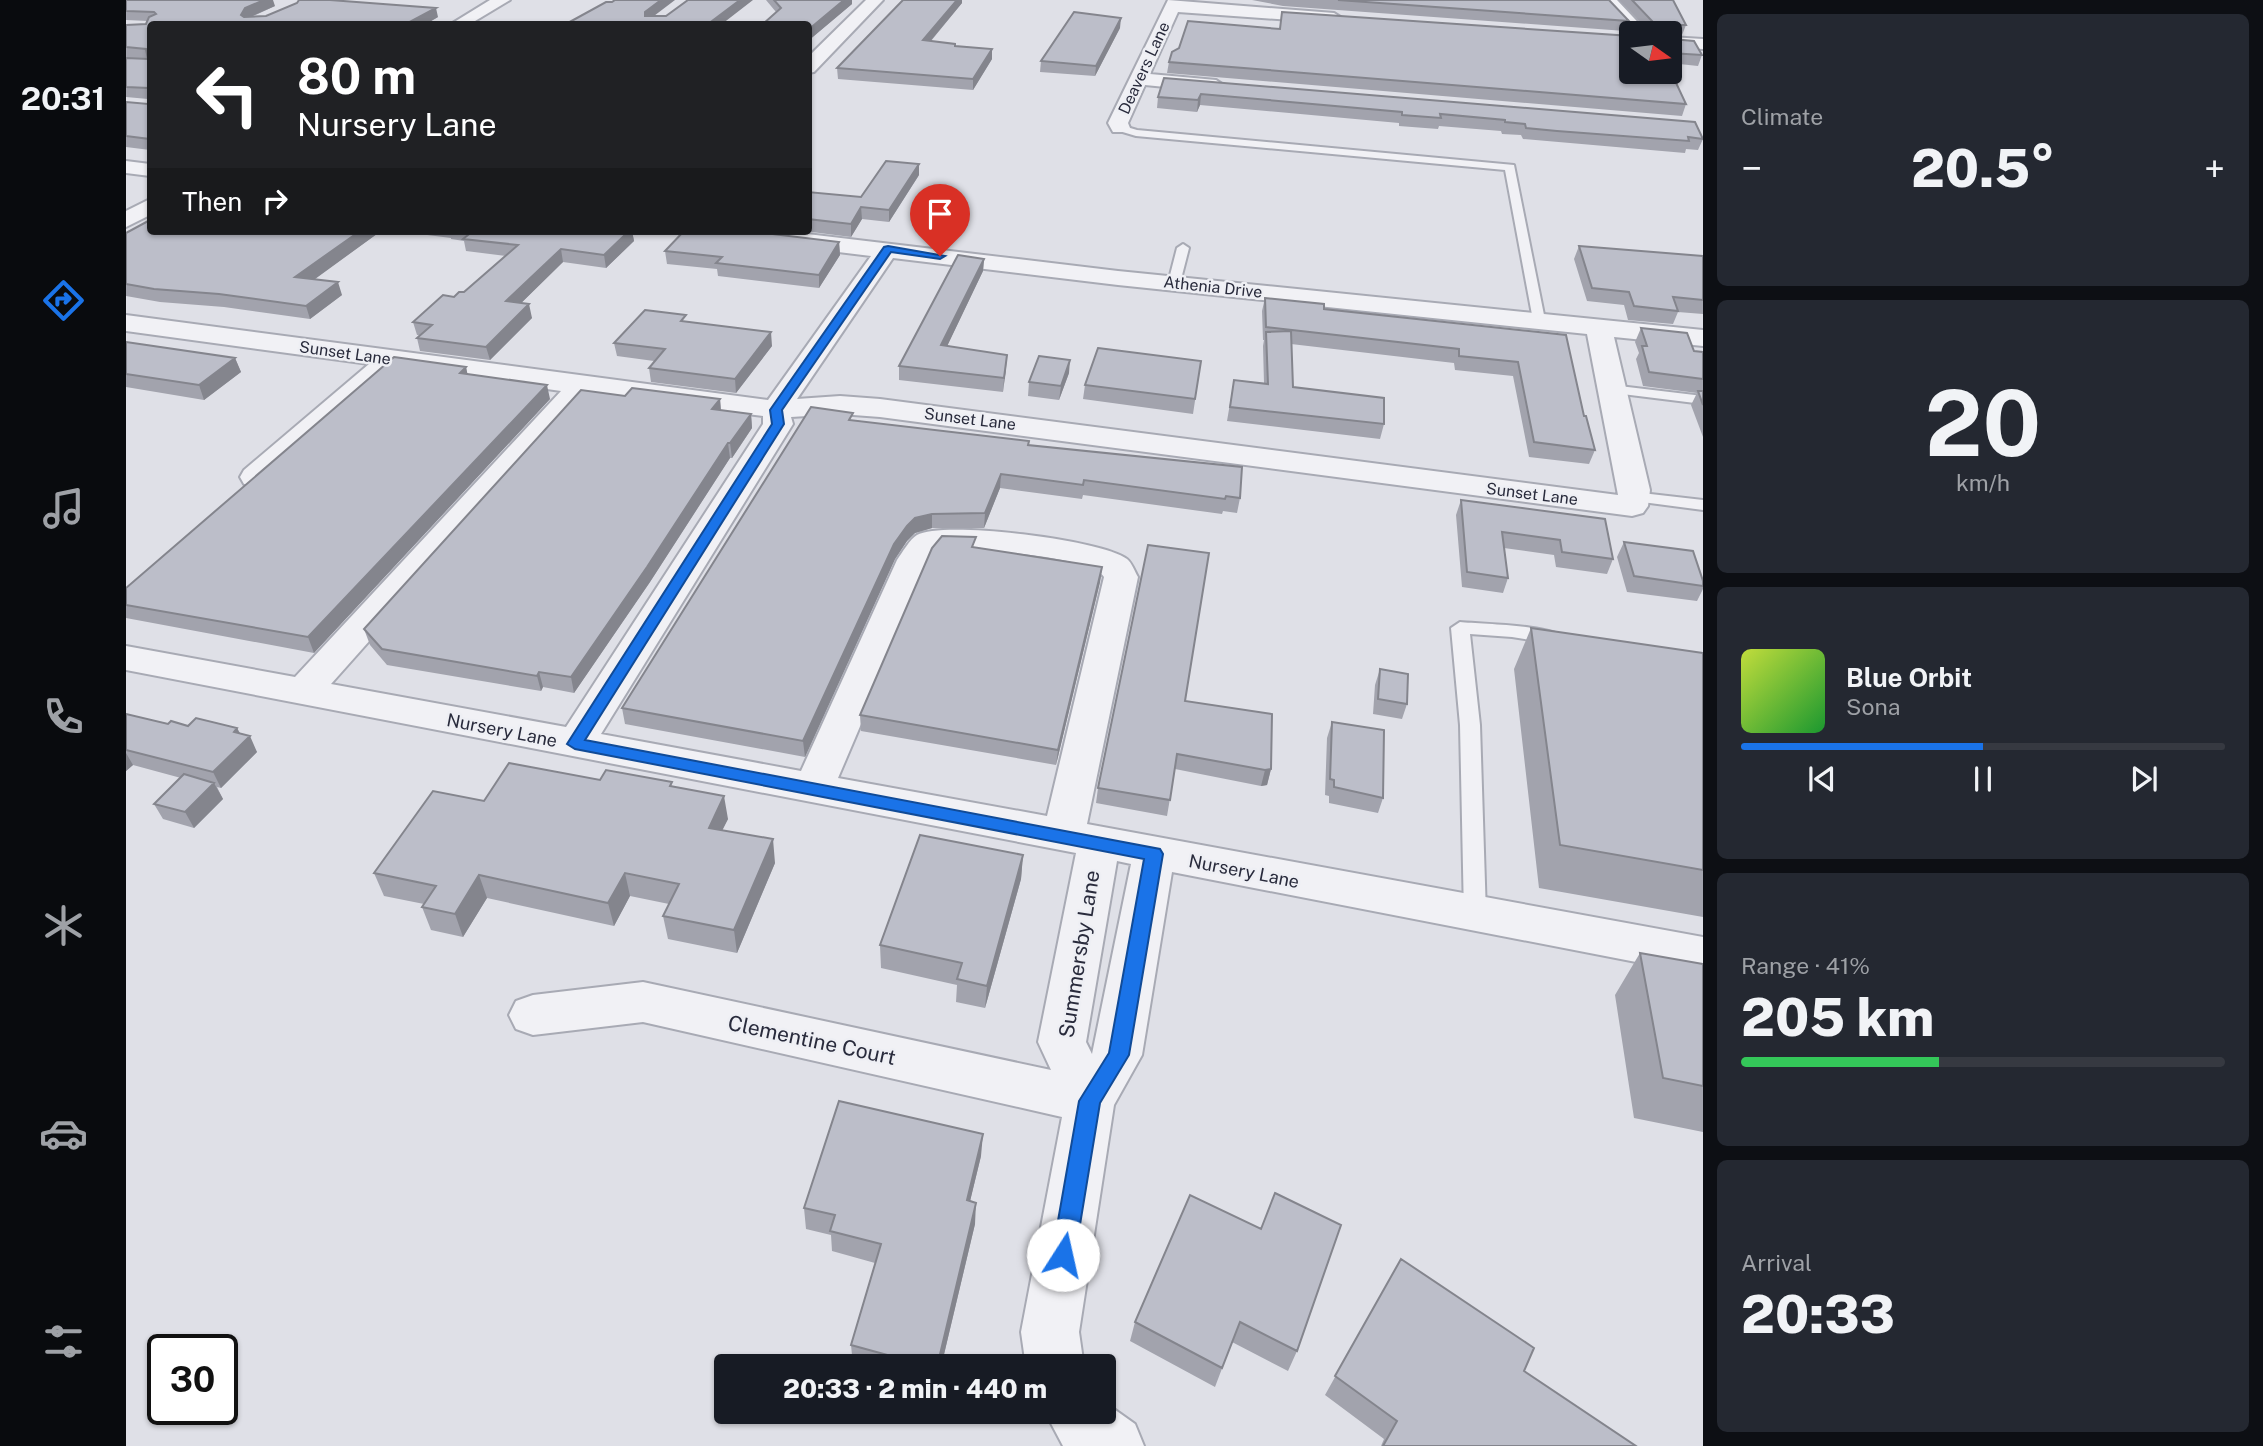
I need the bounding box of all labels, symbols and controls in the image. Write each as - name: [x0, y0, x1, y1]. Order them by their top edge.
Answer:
- street label: Deavers Lane: [1114, 19, 1174, 117]
- north arrow: [1619, 21, 1682, 84]
- map controls: [1619, 21, 1682, 84]
- text: 80 m: [297, 47, 416, 105]
- icon: left: [182, 49, 273, 140]
- text: 20:31: [21, 80, 105, 117]
- text: Climate: [1741, 103, 1823, 130]
- text: Nursery Lane: [297, 106, 497, 143]
- text: 20.5°: [1911, 138, 2055, 199]
- text: −: [1741, 146, 1762, 191]
- text: +: [2204, 146, 2225, 191]
- icon: right: [256, 182, 294, 220]
- pin: [910, 184, 970, 256]
- text: Then: [182, 186, 242, 217]
- icon: arrive: [921, 195, 959, 233]
- street label: Athenia Drive: [1163, 272, 1263, 302]
- icon: directions: [39, 276, 88, 325]
- street label: Sunset Lane: [298, 337, 392, 369]
- text: 20: [1925, 370, 2041, 476]
- street label: Sunset Lane: [923, 404, 1017, 434]
- text: km/h: [1956, 469, 2010, 496]
- street label: Sunset Lane: [1485, 479, 1579, 509]
- icon: music: [39, 484, 88, 533]
- text: Blue Orbit: [1846, 662, 1972, 693]
- icon: phone: [39, 692, 88, 741]
- text: Sona: [1846, 693, 1900, 720]
- street label: Nursery Lane: [445, 709, 559, 751]
- icon: previous: [1803, 760, 1841, 798]
- icon: pause: [1964, 760, 2002, 798]
- icon: next: [2125, 760, 2163, 798]
- street label: Nursery Lane: [1187, 850, 1301, 892]
- street label: Summersby Lane: [1053, 868, 1105, 1040]
- icon: climate: [39, 901, 88, 950]
- text: Range · 41%: [1741, 952, 1870, 979]
- text: 205 km: [1741, 987, 1934, 1048]
- street label: Clementine Court: [726, 1010, 898, 1070]
- icon: car: [39, 1109, 88, 1158]
- position arrow: [1026, 1218, 1100, 1292]
- text: Arrival: [1741, 1249, 1812, 1276]
- text: 20:33: [1741, 1284, 1895, 1345]
- icon: filters: [39, 1317, 88, 1366]
- speed limit sign: 30: [147, 1334, 238, 1425]
- text: 20:33 · 2 min · 440 m: [783, 1373, 1047, 1404]

